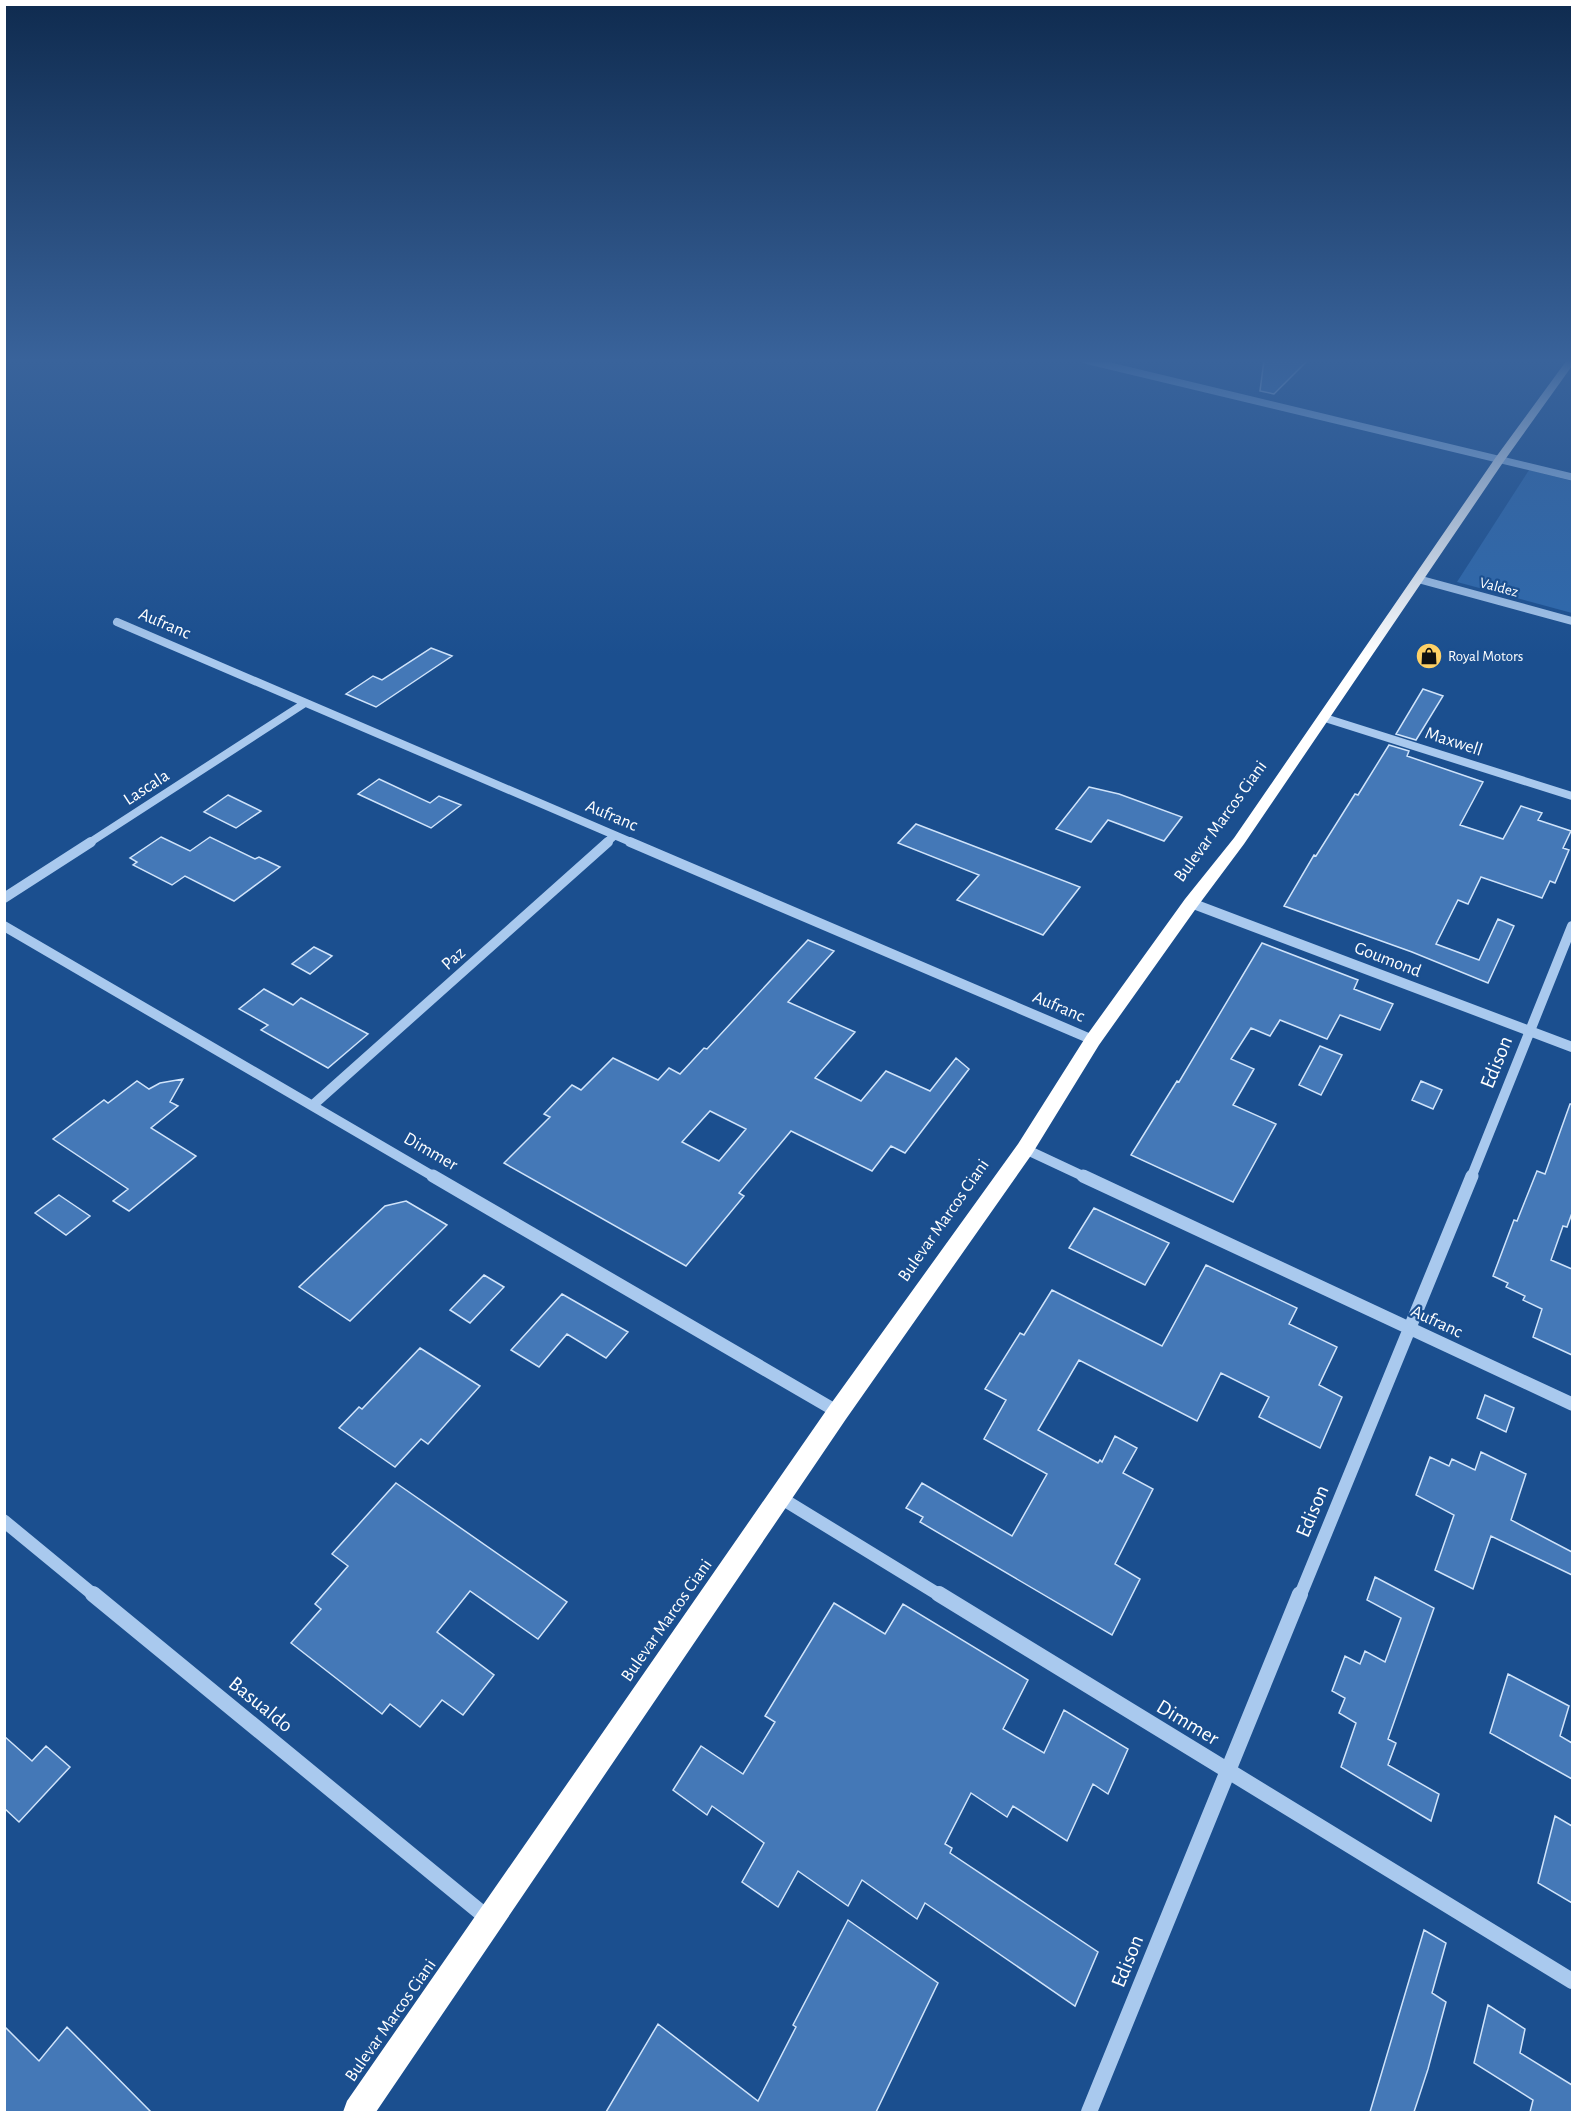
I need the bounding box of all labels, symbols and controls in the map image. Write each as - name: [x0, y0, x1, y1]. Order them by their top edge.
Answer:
- street label: Valdez: [1478, 575, 1520, 600]
- street label: Aufranc: [136, 605, 193, 643]
- shop icon: Royal Motors: [1414, 641, 1444, 671]
- place label: Royal Motors: [1448, 649, 1523, 664]
- street label: Maxwell: [1423, 724, 1485, 760]
- street label: Bulevar Marcos Ciani: [1171, 758, 1271, 885]
- street label: Lascala: [121, 767, 173, 809]
- street label: Aufranc: [583, 797, 640, 835]
- street label: Goumond: [1352, 939, 1424, 981]
- street label: Paz: [438, 944, 469, 974]
- street label: Aufranc: [1030, 988, 1087, 1026]
- street label: Edison: [1477, 1033, 1516, 1091]
- street label: Dimmer: [401, 1129, 461, 1174]
- street label: Bulevar Marcos Ciani: [895, 1156, 993, 1285]
- street label: Aufranc: [1408, 1302, 1465, 1342]
- street label: Edison: [1292, 1482, 1333, 1540]
- street label: Bulevar Marcos Ciani: [618, 1556, 716, 1685]
- street label: Basualdo: [225, 1672, 297, 1736]
- street label: Dimmer: [1153, 1696, 1223, 1749]
- street label: Edison: [1108, 1932, 1147, 1990]
- street label: Bulevar Marcos Ciani: [342, 1956, 440, 2085]

